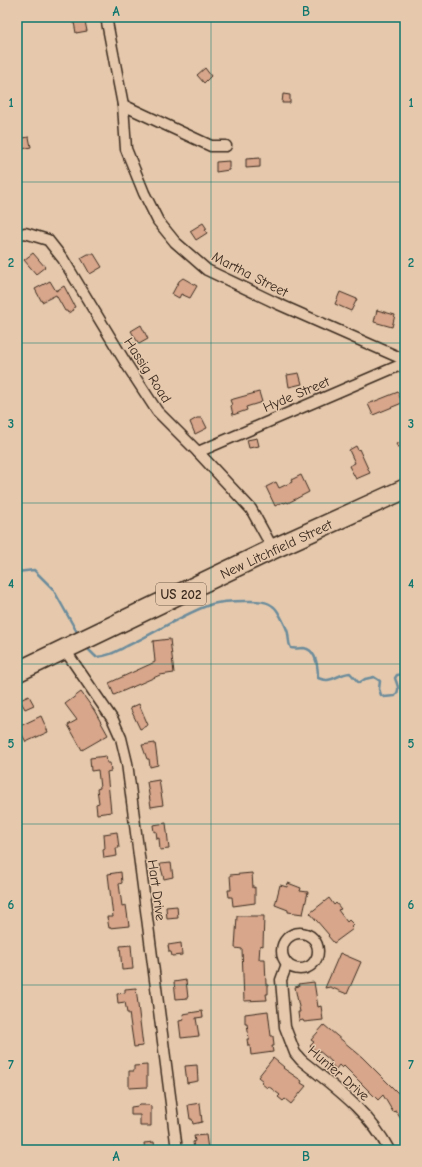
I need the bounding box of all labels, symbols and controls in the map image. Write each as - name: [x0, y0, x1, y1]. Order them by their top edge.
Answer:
- text: A: [112, 4, 120, 19]
- text: B: [302, 4, 310, 19]
- text: 1: [8, 95, 14, 110]
- text: 1: [408, 95, 414, 110]
- street label: Martha Street: [209, 248, 291, 301]
- text: 2: [8, 255, 14, 270]
- text: 2: [408, 255, 414, 270]
- street label: Hassig Road: [120, 334, 175, 406]
- street label: Hyde Street: [260, 373, 333, 416]
- text: 3: [8, 416, 14, 431]
- text: 3: [408, 416, 414, 431]
- street label: New Litchfield Street: [218, 516, 336, 583]
- text: 4: [8, 576, 14, 591]
- text: 4: [408, 576, 414, 591]
- road number: US 202: [156, 583, 206, 605]
- text: 5: [8, 736, 15, 751]
- text: 5: [408, 736, 415, 751]
- street label: Hart Drive: [144, 858, 169, 922]
- text: 6: [8, 897, 15, 912]
- text: 6: [408, 897, 415, 912]
- street label: Hunter Drive: [304, 1042, 373, 1105]
- text: 7: [8, 1057, 14, 1072]
- text: 7: [408, 1057, 414, 1072]
- text: A: [112, 1149, 120, 1164]
- text: B: [302, 1149, 310, 1164]

